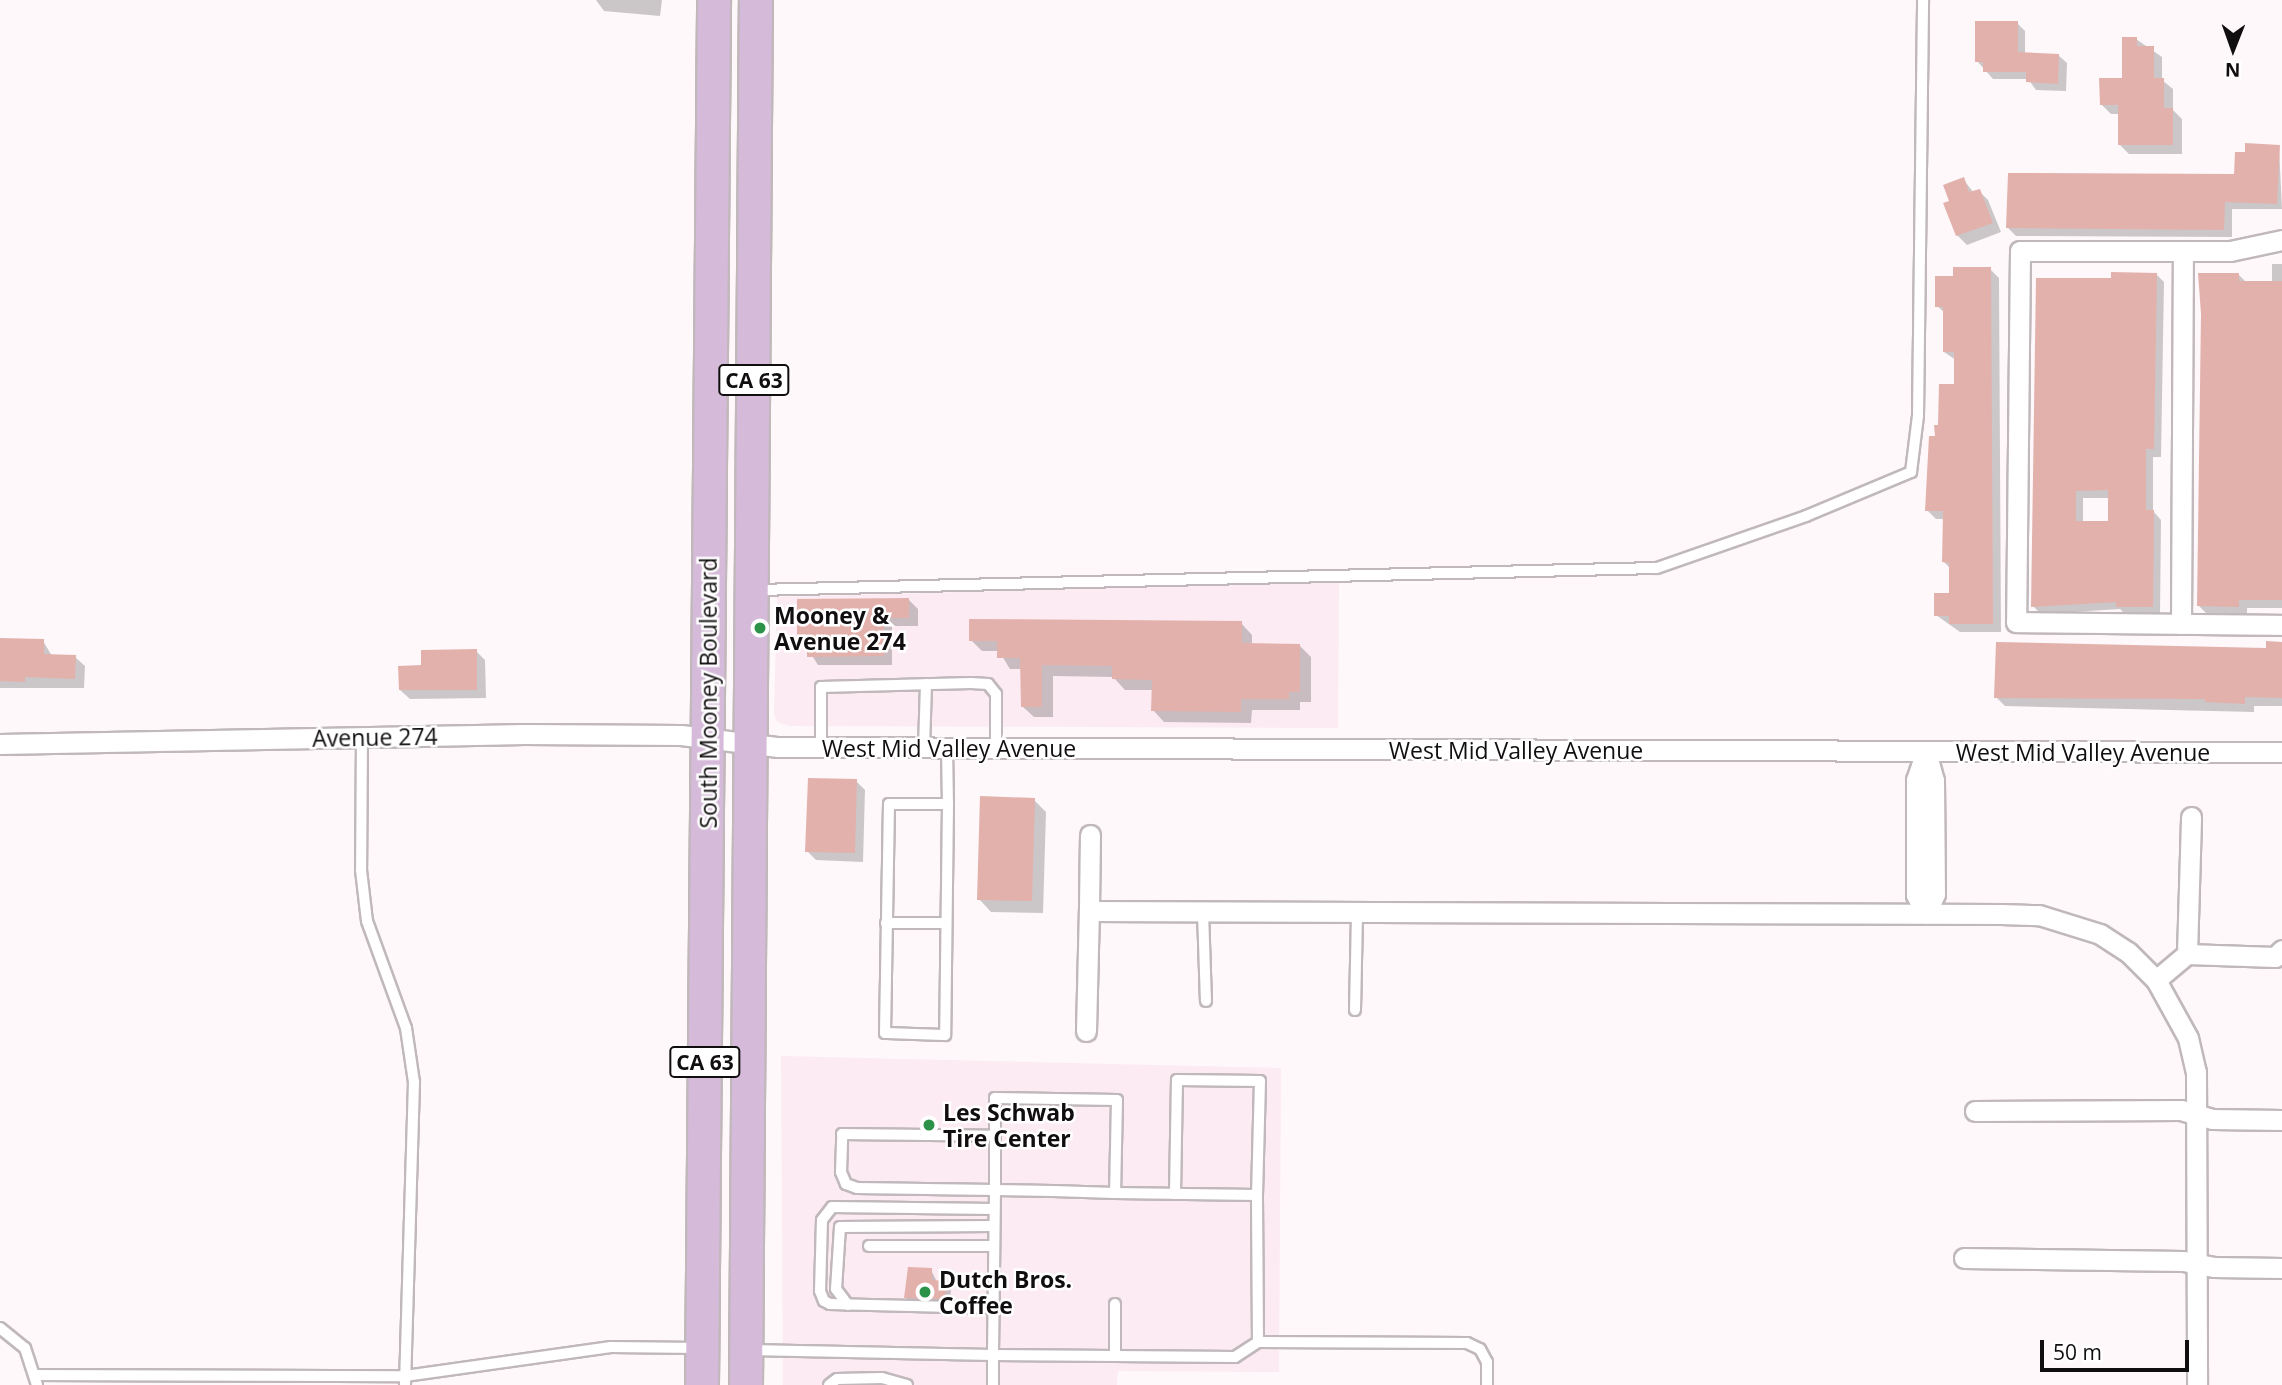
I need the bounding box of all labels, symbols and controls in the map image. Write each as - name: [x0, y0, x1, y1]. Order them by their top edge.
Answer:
- north arrow: [2198, 14, 2268, 84]
- text: N: [2225, 57, 2241, 83]
- road number: CA 63: [717, 362, 791, 398]
- street label: South Mooney Boulevard: [694, 558, 722, 828]
- place label: Mooney & Avenue 274: [774, 601, 906, 655]
- marker: Mooney & Avenue 274: [752, 620, 768, 636]
- street label: Avenue 274: [312, 722, 438, 752]
- street label: West Mid Valley Avenue: [822, 734, 1076, 762]
- street label: West Mid Valley Avenue: [1389, 736, 1643, 764]
- street label: West Mid Valley Avenue: [1956, 738, 2210, 766]
- road number: CA 63: [668, 1044, 742, 1080]
- place label: Les Schwab Tire Center: [943, 1098, 1075, 1152]
- marker: Les Schwab Tire Center: [921, 1117, 937, 1133]
- place label: Dutch Bros. Coffee: [939, 1265, 1072, 1319]
- marker: Dutch Bros. Coffee: [917, 1284, 933, 1300]
- scale bar: [2044, 1326, 2193, 1370]
- text: 50 m: [2053, 1338, 2102, 1366]

